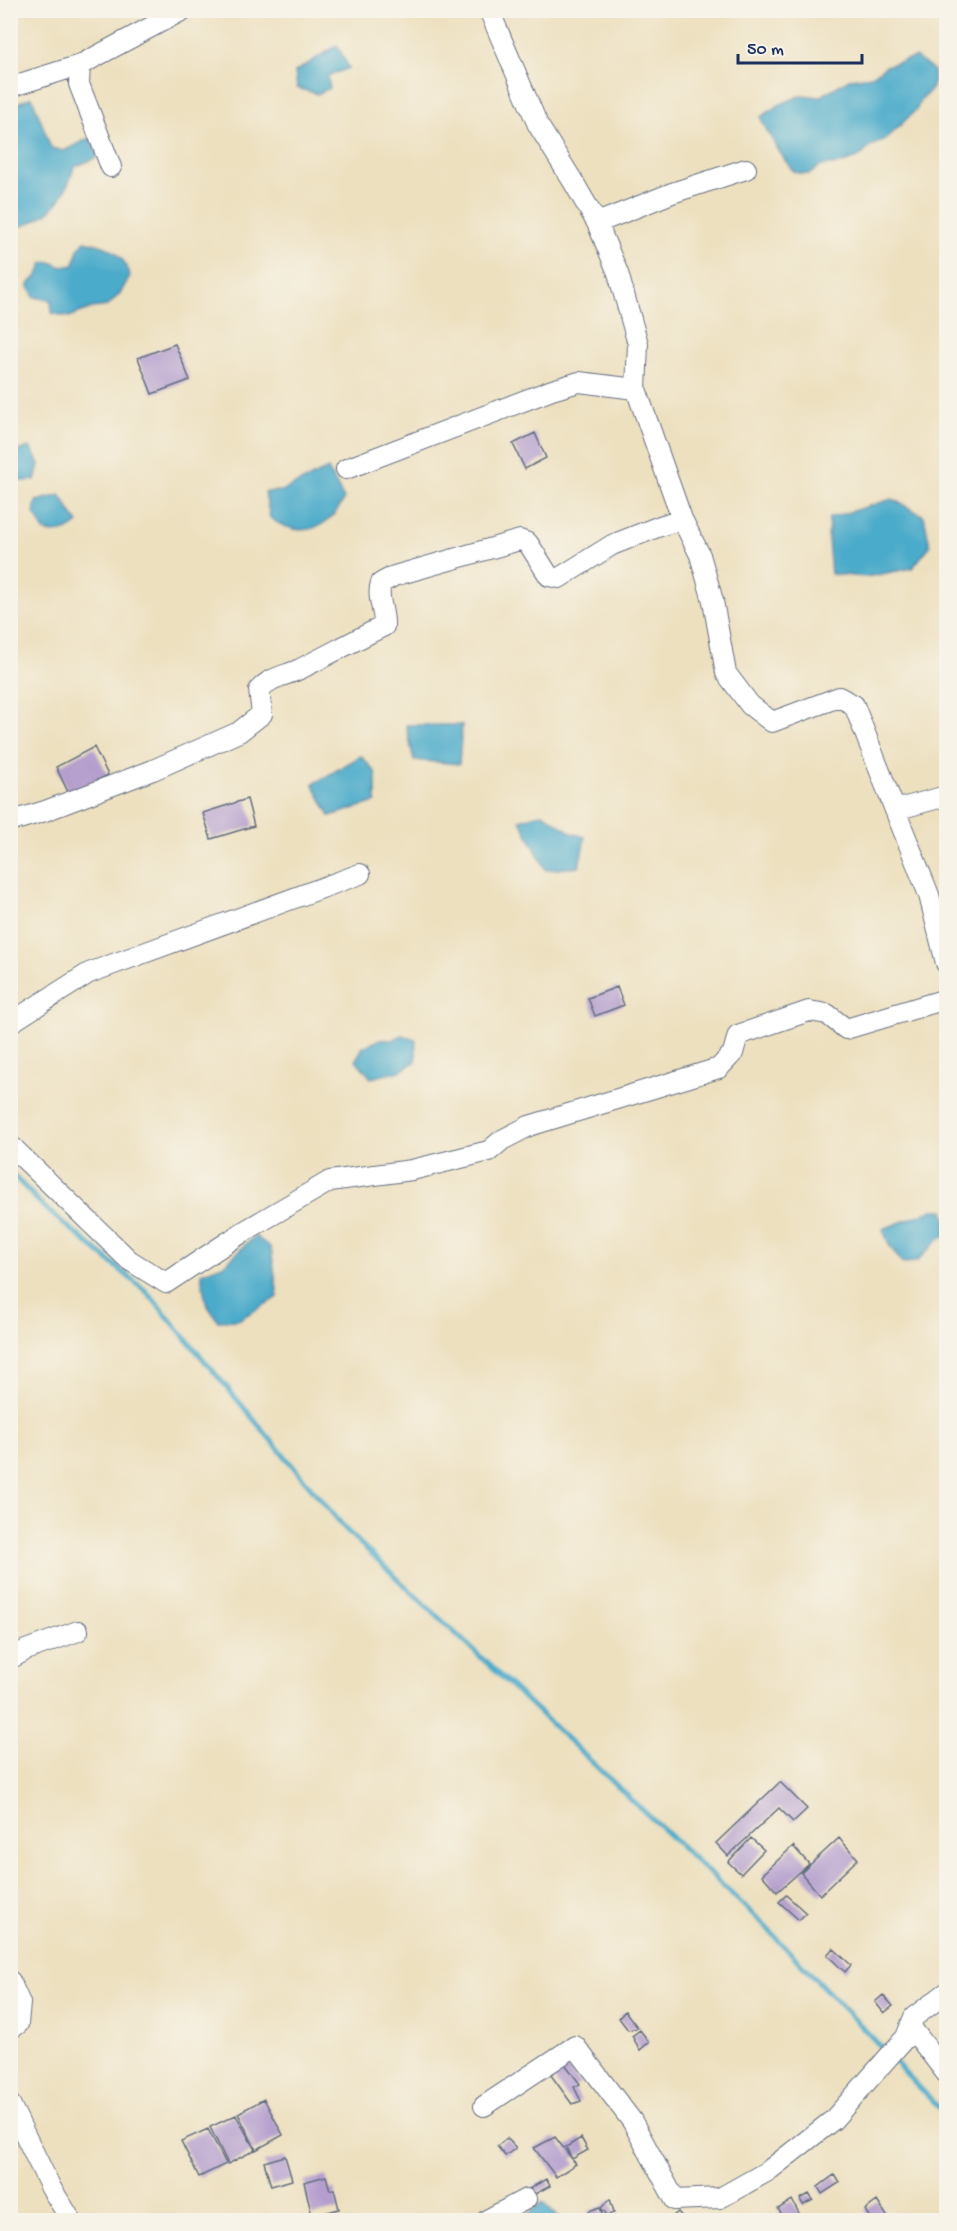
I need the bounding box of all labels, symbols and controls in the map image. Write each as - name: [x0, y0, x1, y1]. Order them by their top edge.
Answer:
- scale bar: [738, 27, 862, 65]
- text: 50 m: [747, 40, 784, 61]

